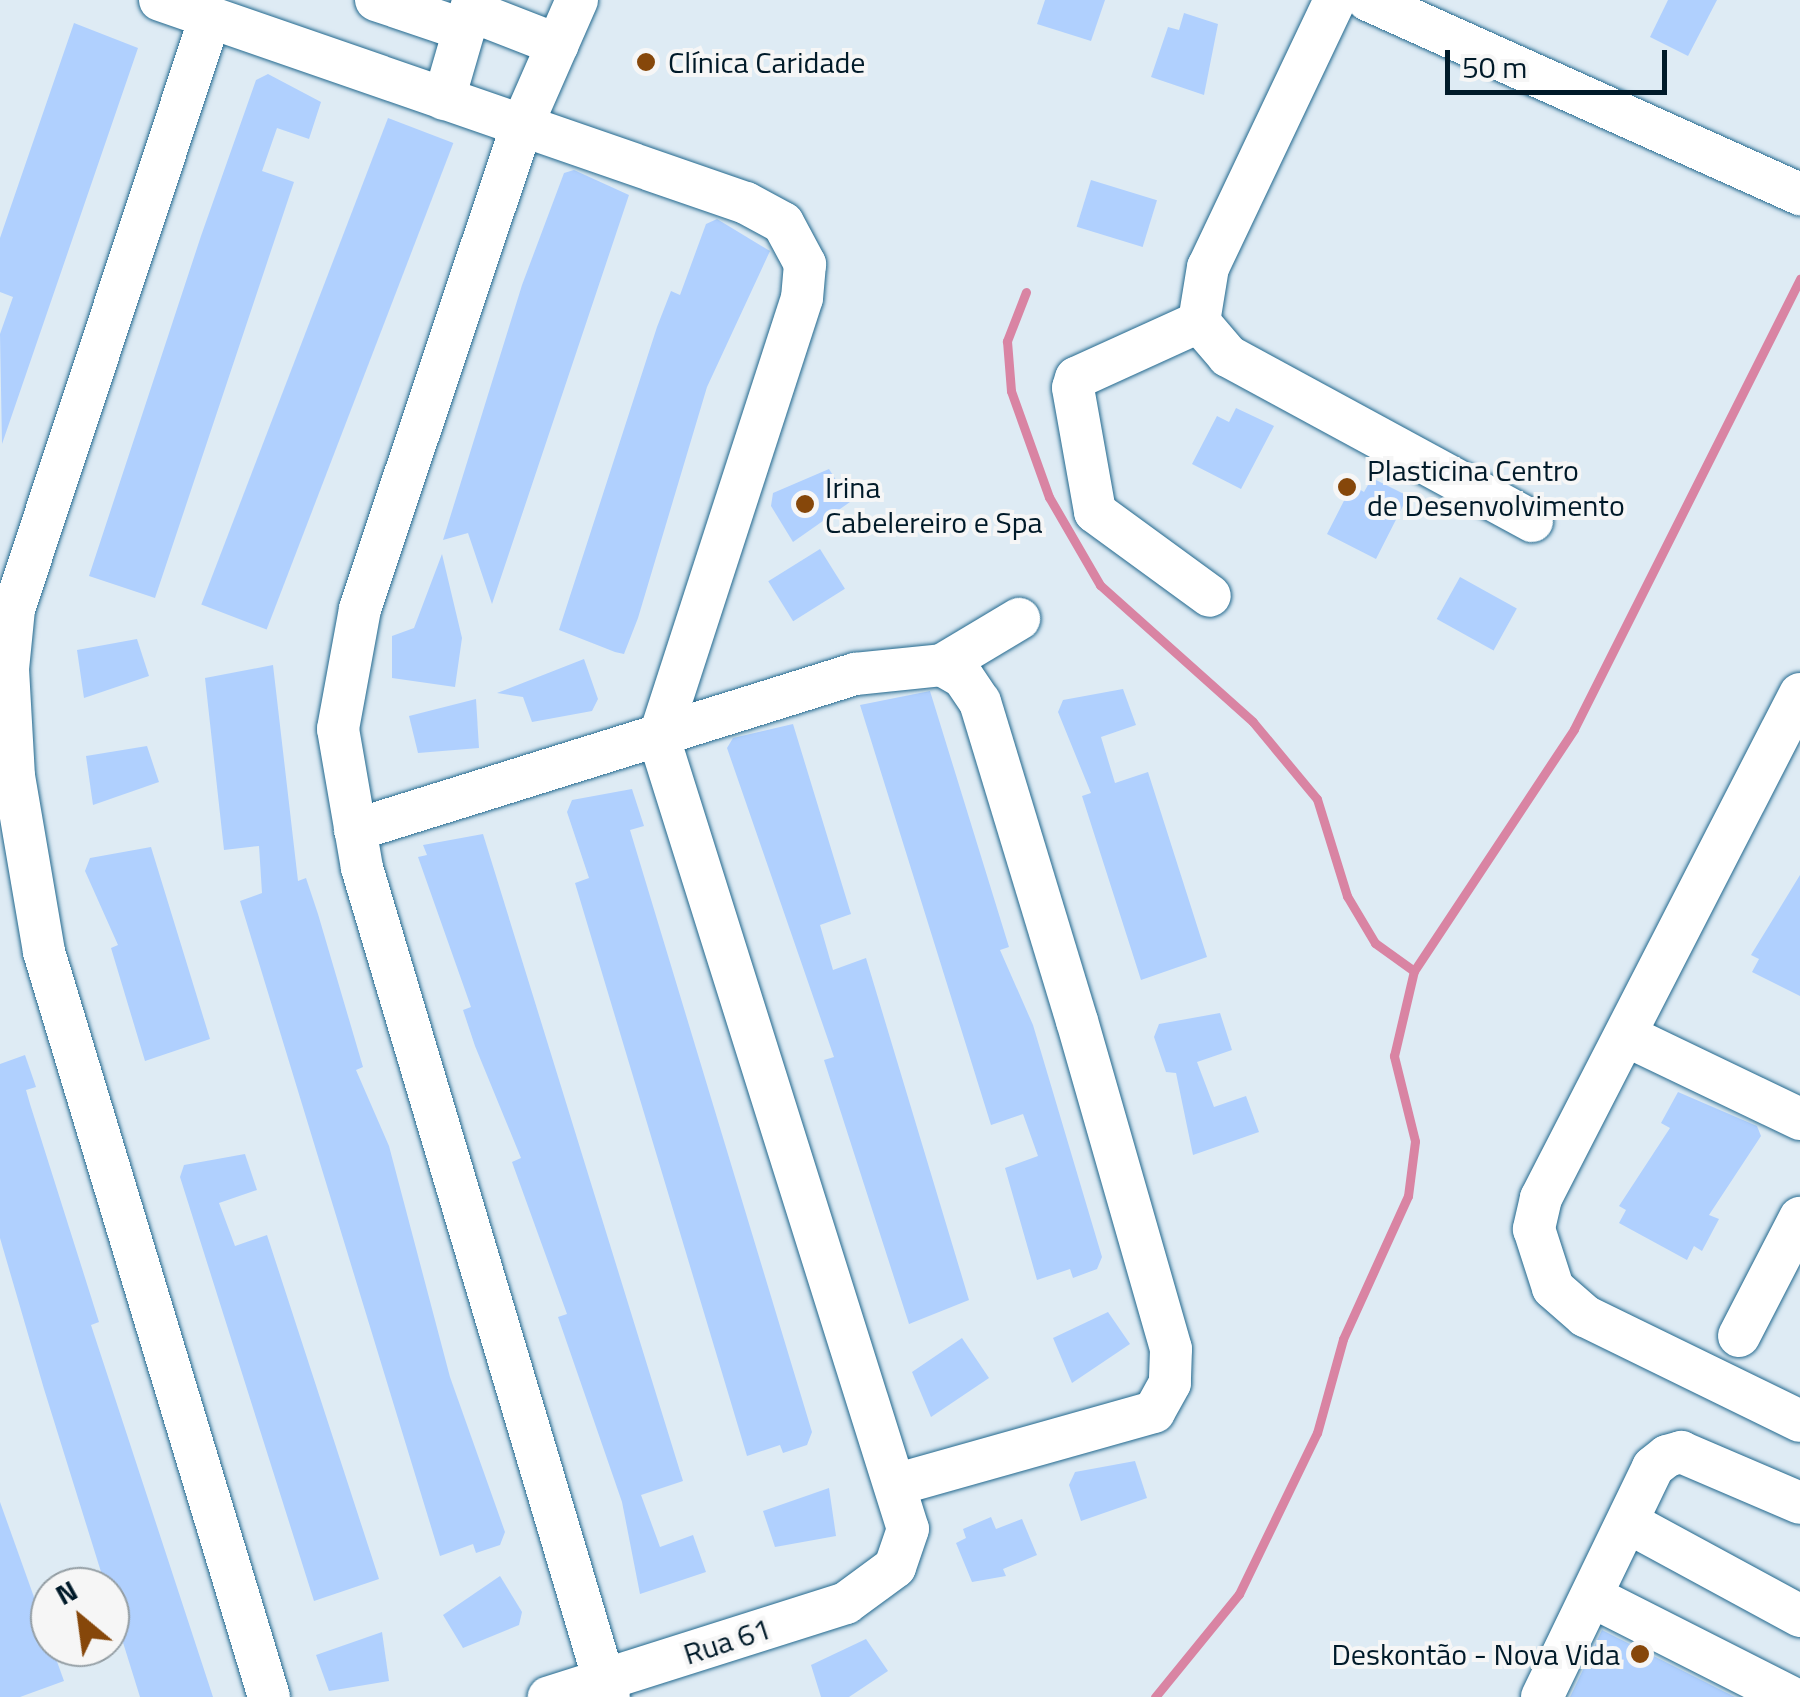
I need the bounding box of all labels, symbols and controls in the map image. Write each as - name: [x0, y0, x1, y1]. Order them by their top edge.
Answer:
- scale bar: [1450, 30, 1672, 92]
- place label: Clínica Caridade: [668, 44, 865, 80]
- text: 50 m: [1462, 44, 1527, 90]
- marker: Clínica Caridade: [633, 49, 659, 75]
- place label: Plasticina Centro de Desenvolvimento: [1367, 452, 1625, 522]
- place label: Irina Cabelereiro e Spa: [825, 469, 1043, 540]
- marker: Plasticina Centro de Desenvolvimento: [1336, 476, 1358, 498]
- marker: Irina Cabelereiro e Spa: [794, 493, 816, 515]
- north arrow: [30, 1567, 130, 1667]
- text: N: [47, 1569, 85, 1616]
- street label: Rua 61: [679, 1610, 775, 1672]
- place label: Deskontão - Nova Vida: [1332, 1636, 1620, 1672]
- marker: Deskontão - Nova Vida: [1629, 1643, 1651, 1665]

